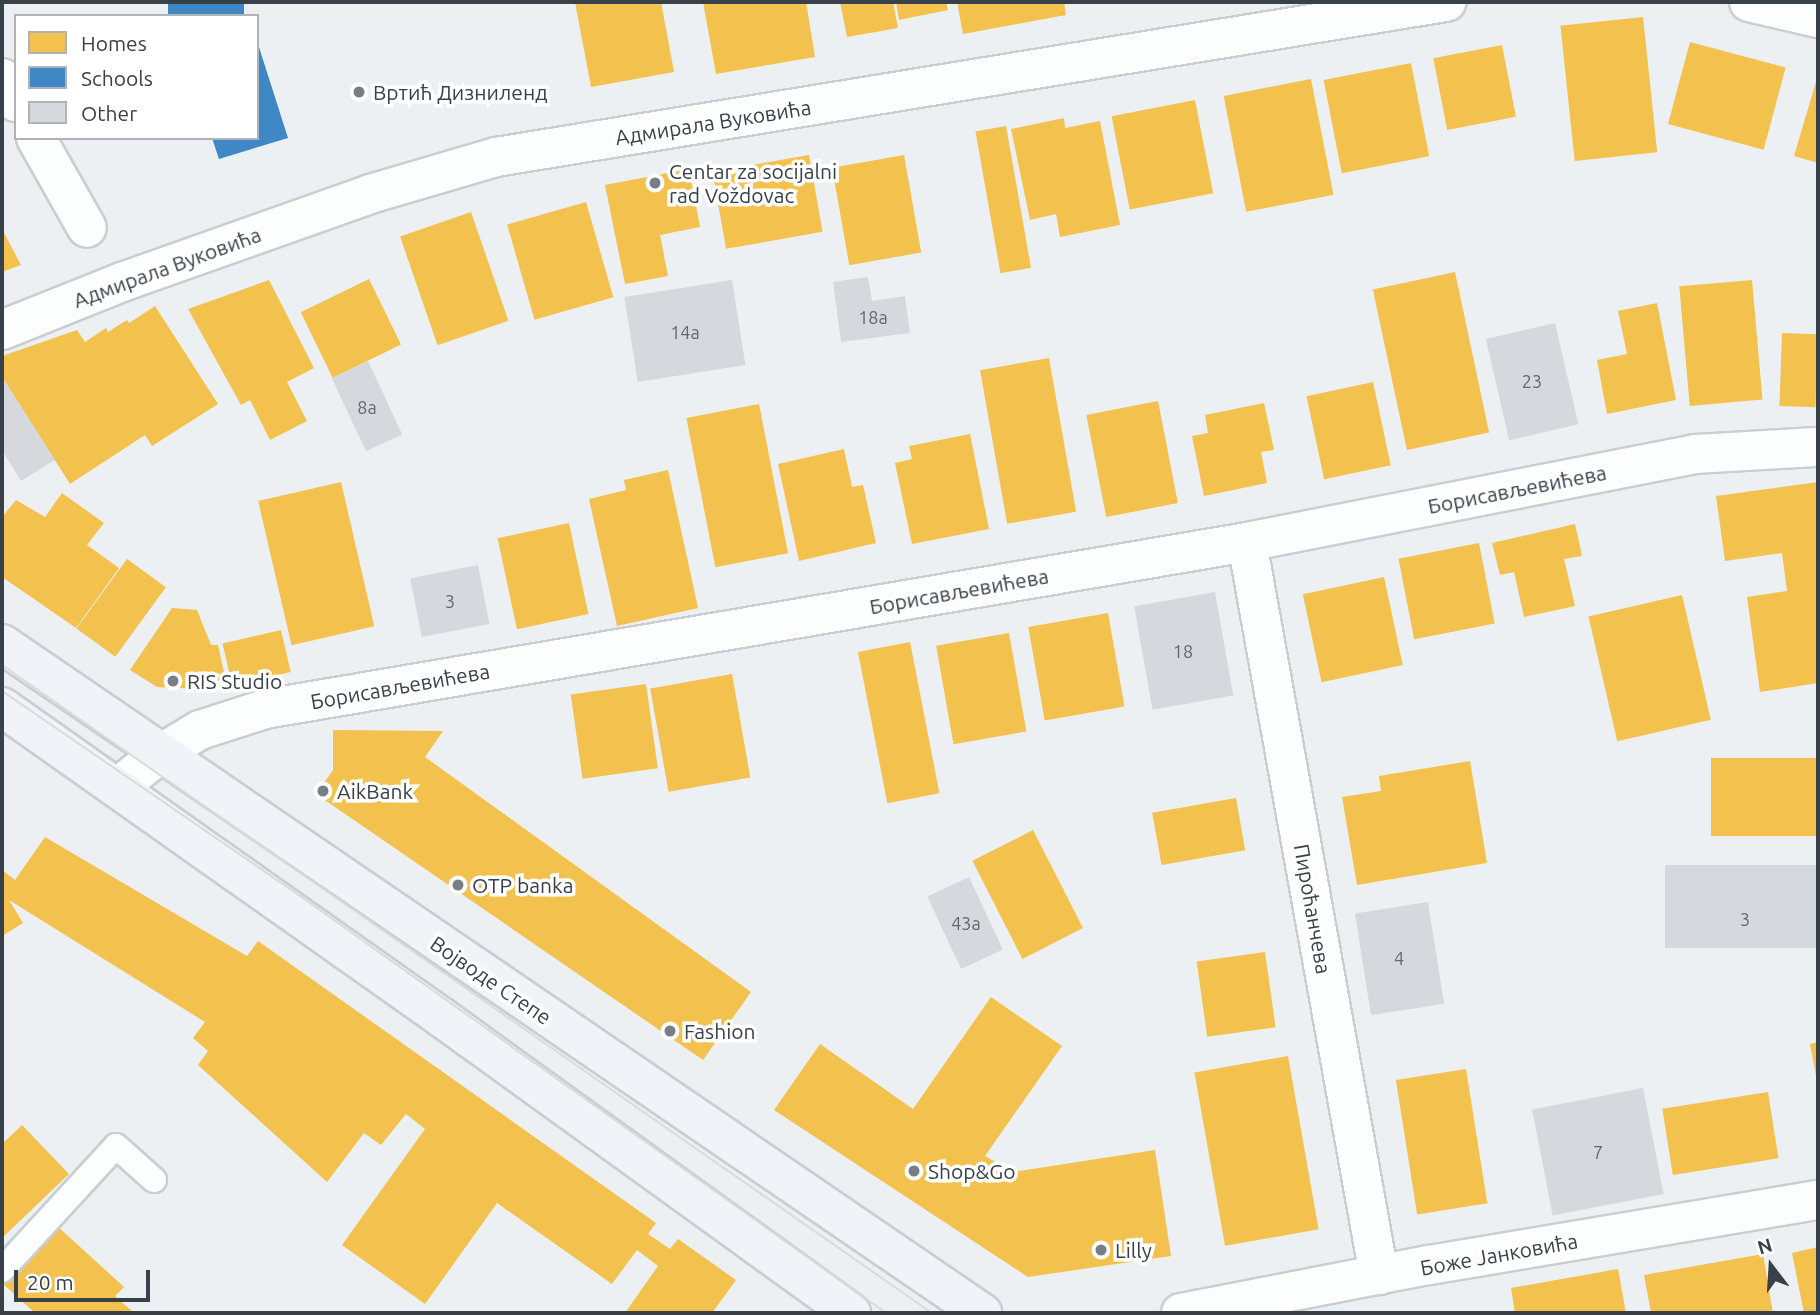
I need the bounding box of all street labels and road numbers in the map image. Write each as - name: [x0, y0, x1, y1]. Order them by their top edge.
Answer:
- street label: Адмирала Вуковића: [613, 94, 813, 150]
- street label: Адмирала Вуковића: [70, 221, 264, 313]
- street label: Борисављевићева: [1425, 459, 1609, 519]
- street label: Борисављевићева: [867, 563, 1051, 619]
- street label: Борисављевићева: [308, 658, 492, 714]
- street label: Пироћанчева: [1289, 842, 1337, 976]
- street label: Војводе Степе: [426, 930, 556, 1030]
- street label: Боже Јанковића: [1418, 1228, 1580, 1280]

